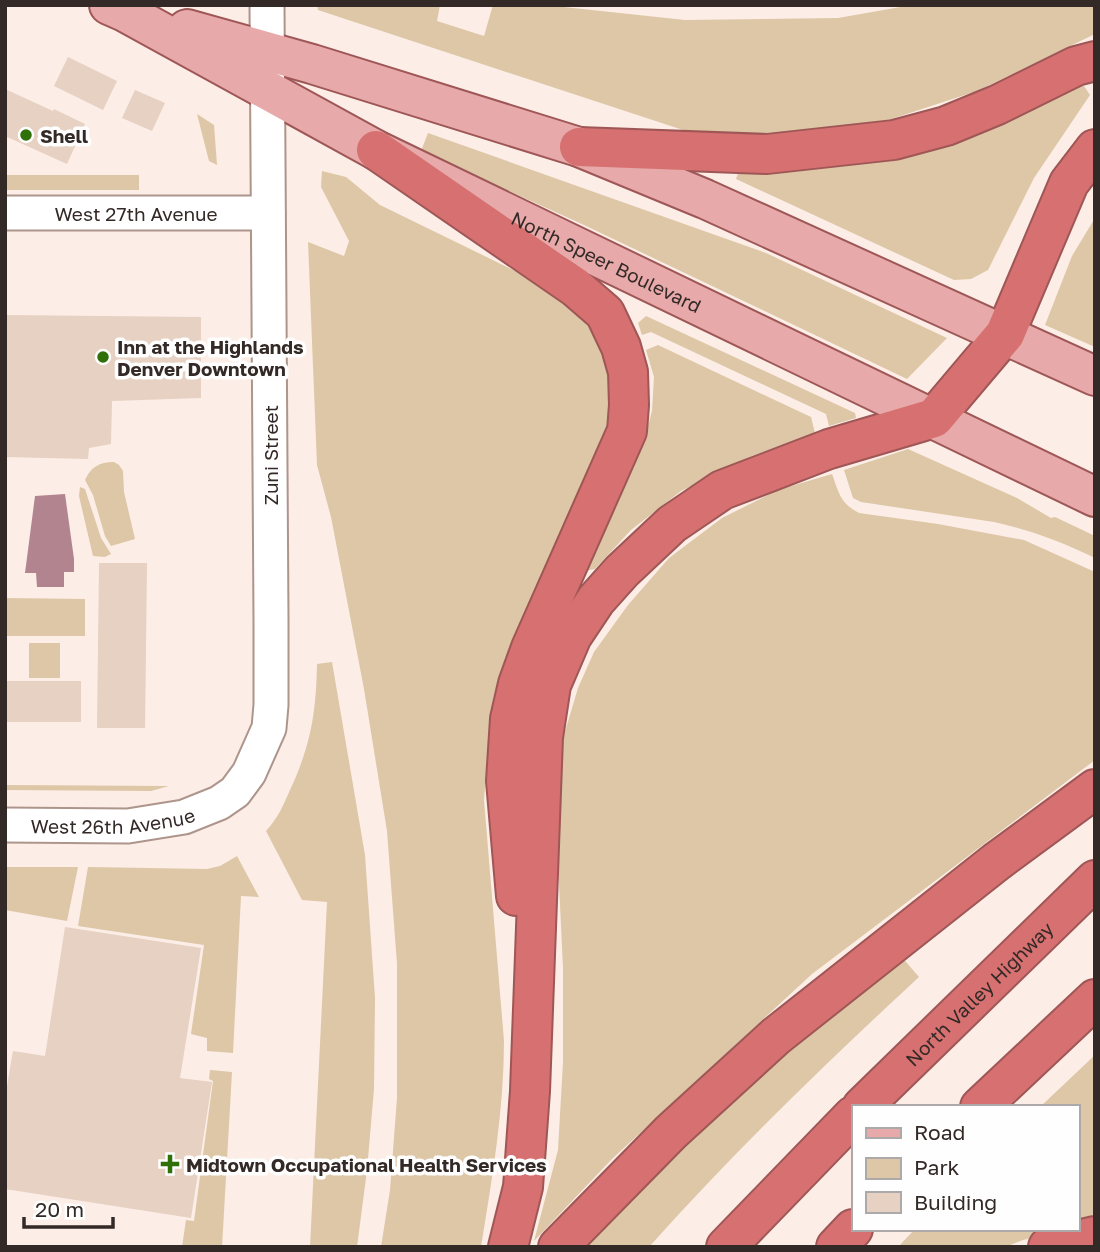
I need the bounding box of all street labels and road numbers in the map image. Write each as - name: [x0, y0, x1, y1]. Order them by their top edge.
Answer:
- street label: West 27th Avenue: [54, 202, 218, 225]
- street label: North Speer Boulevard: [508, 206, 705, 317]
- street label: Zuni Street: [259, 405, 282, 505]
- street label: West 26th Avenue: [31, 802, 198, 838]
- street label: North Valley Highway: [900, 916, 1058, 1070]

